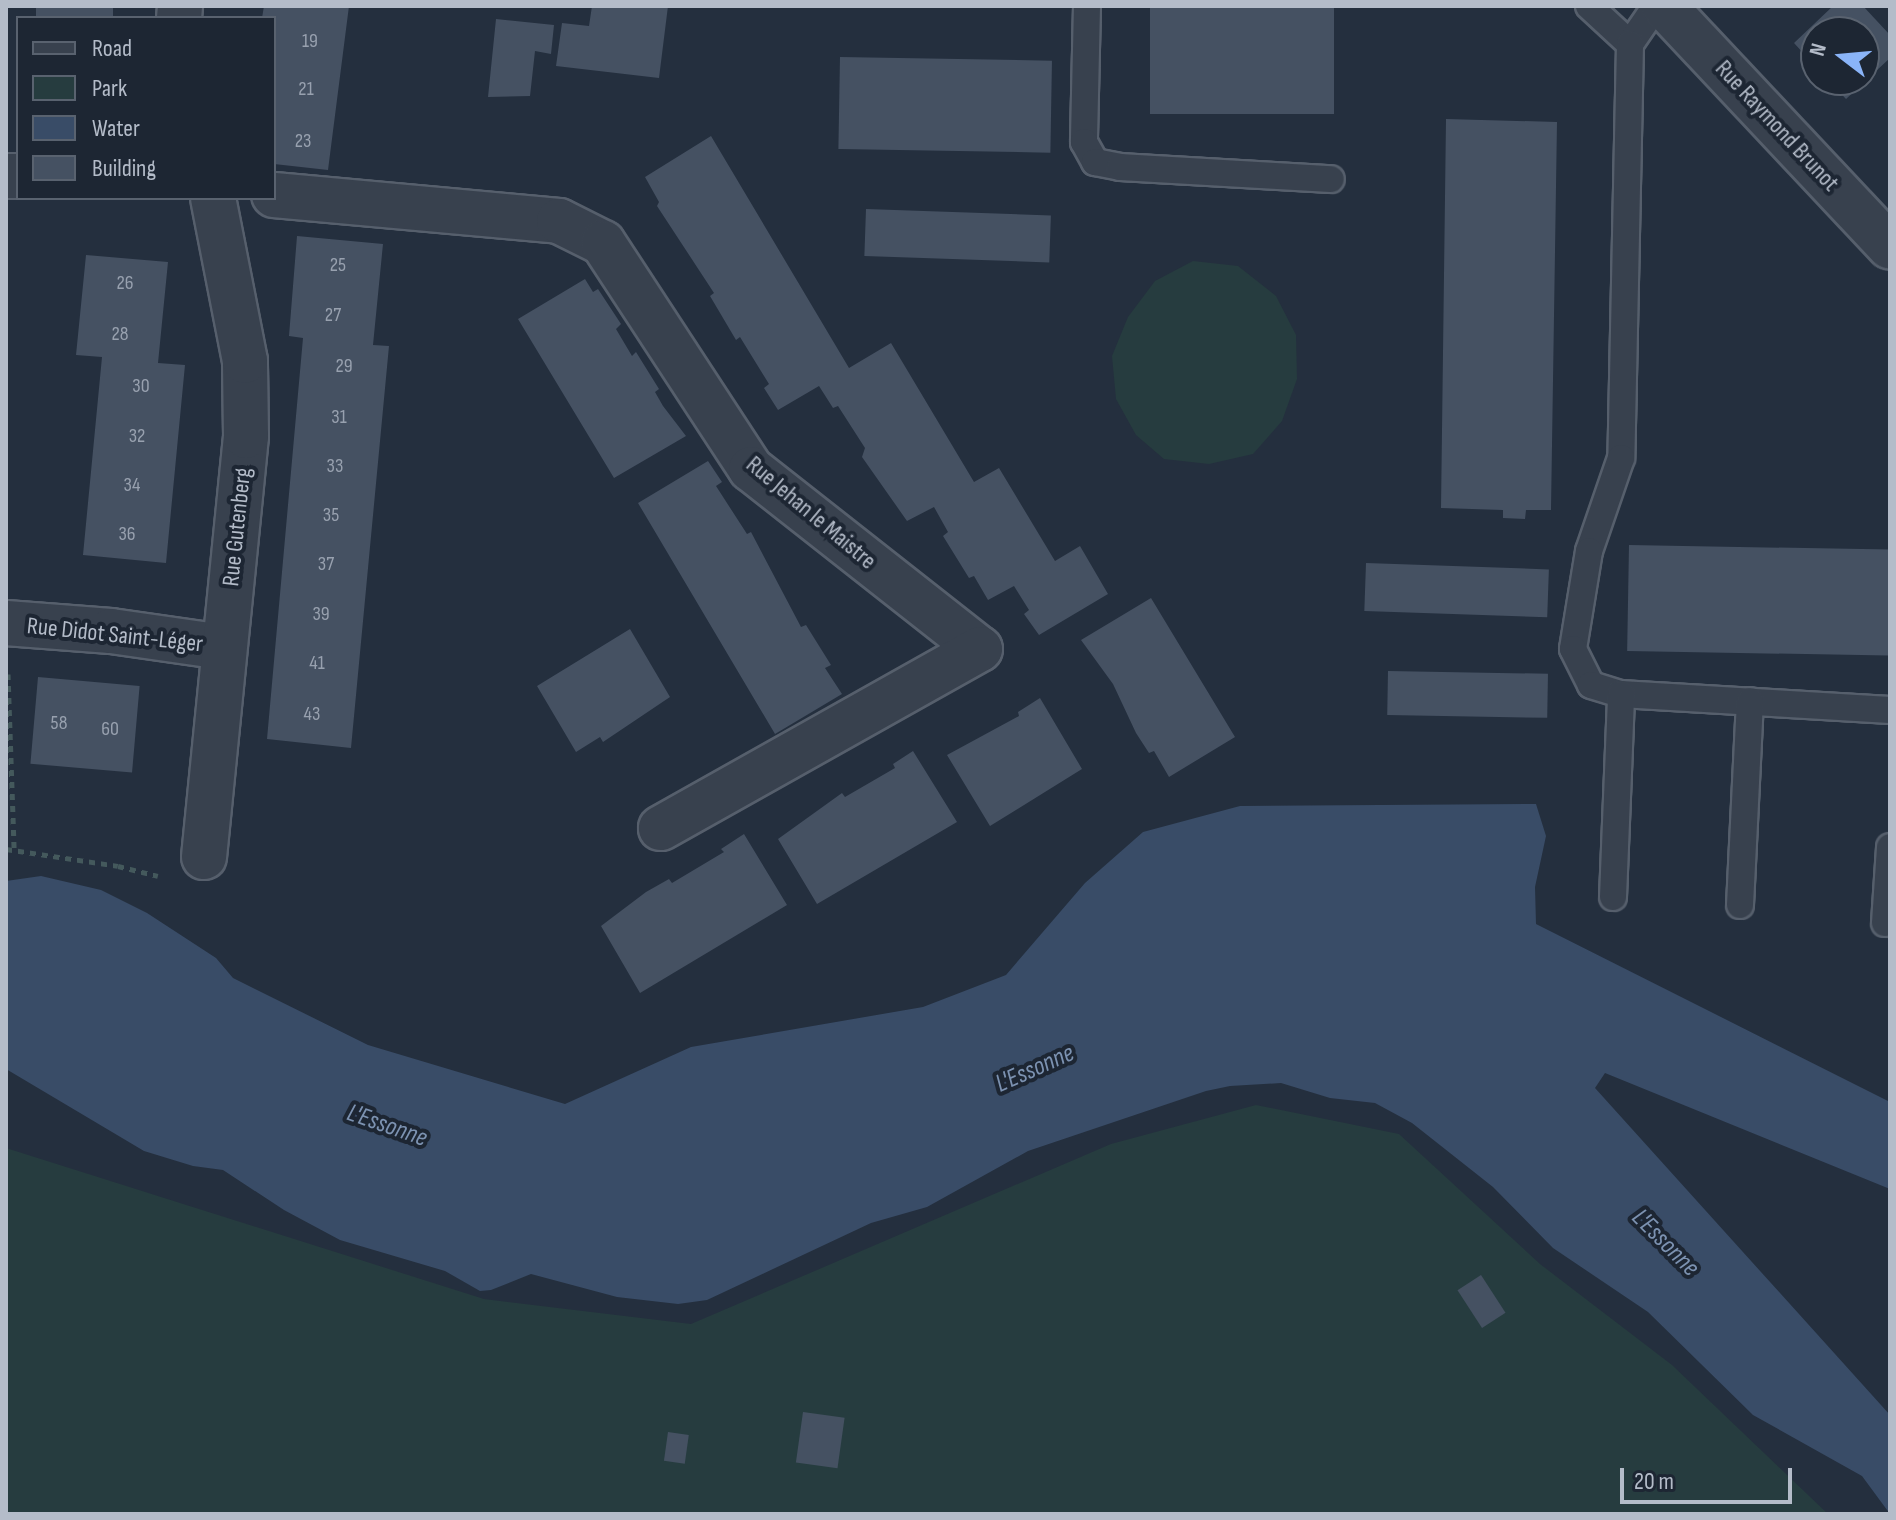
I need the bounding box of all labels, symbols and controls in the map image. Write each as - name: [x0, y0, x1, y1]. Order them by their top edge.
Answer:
- legend: [16, 16, 276, 200]
- north arrow: [1800, 16, 1880, 96]
- house number: 19: [302, 29, 318, 53]
- text: Road: [92, 34, 132, 63]
- text: N: [1804, 40, 1833, 59]
- street label: Rue Raymond Brunot: [1709, 55, 1845, 197]
- text: Park: [92, 74, 127, 103]
- house number: 21: [298, 77, 314, 101]
- text: Water: [92, 114, 140, 143]
- house number: 23: [295, 129, 311, 153]
- text: Building: [92, 154, 156, 183]
- house number: 25: [330, 253, 346, 277]
- house number: 26: [117, 271, 133, 295]
- house number: 27: [325, 303, 341, 327]
- house number: 28: [112, 322, 128, 346]
- house number: 29: [335, 354, 353, 378]
- house number: 30: [132, 374, 150, 398]
- house number: 31: [331, 405, 347, 429]
- house number: 32: [129, 424, 145, 448]
- street label: Rue Jehan le Maistre: [740, 450, 882, 576]
- house number: 33: [327, 454, 343, 478]
- street label: Rue Gutenberg: [216, 466, 258, 588]
- house number: 34: [124, 473, 140, 497]
- house number: 35: [323, 503, 339, 527]
- house number: 36: [118, 522, 136, 546]
- house number: 37: [318, 552, 334, 576]
- house number: 39: [312, 602, 330, 626]
- street label: Rue Didot Saint-Léger: [26, 611, 204, 659]
- house number: 41: [309, 651, 325, 675]
- house number: 43: [304, 702, 320, 726]
- house number: 58: [51, 711, 67, 735]
- house number: 60: [101, 717, 119, 741]
- water label: L'Essonne: [991, 1038, 1079, 1100]
- water label: L'Essonne: [343, 1098, 431, 1154]
- water label: L'Essonne: [1625, 1203, 1705, 1283]
- scale bar: [1624, 1452, 1796, 1502]
- text: 20 m: [1634, 1467, 1674, 1496]

